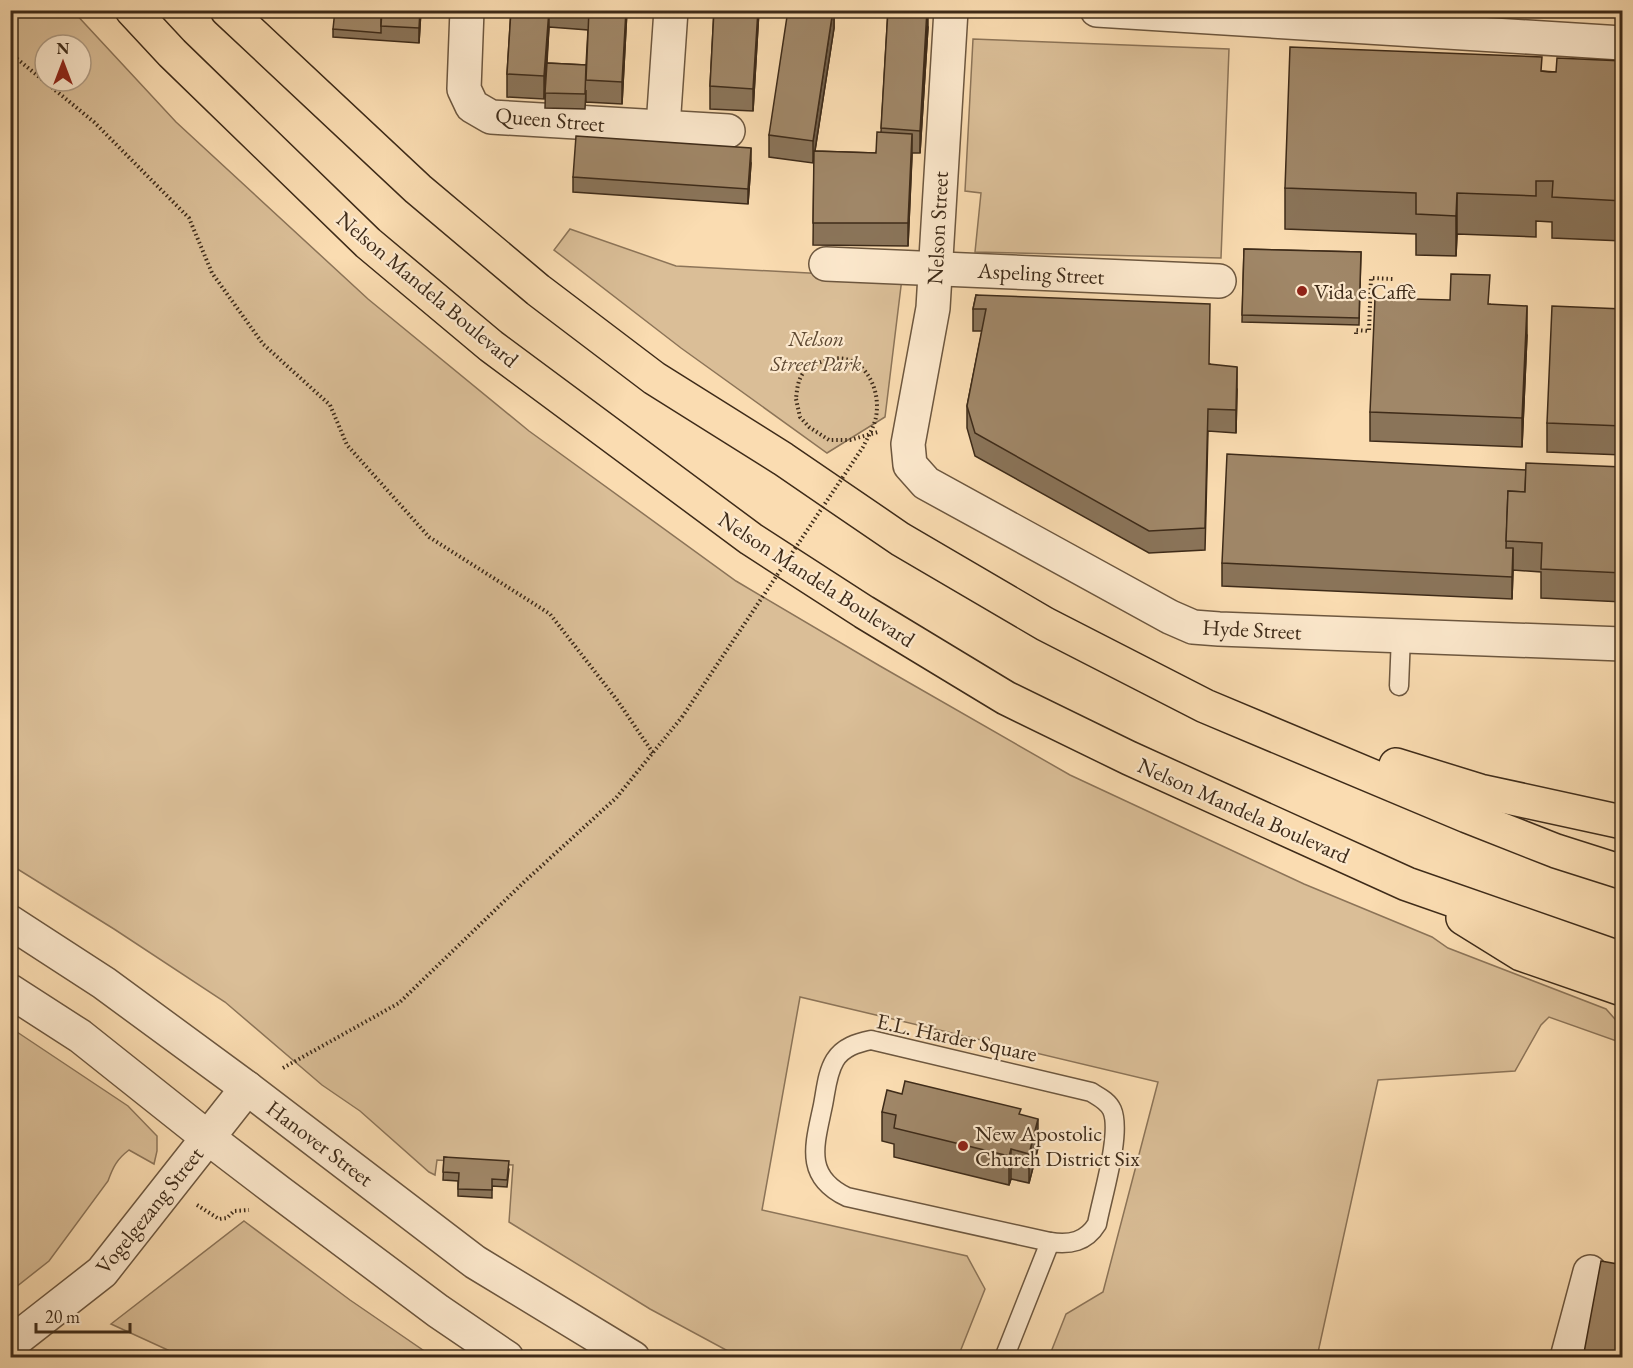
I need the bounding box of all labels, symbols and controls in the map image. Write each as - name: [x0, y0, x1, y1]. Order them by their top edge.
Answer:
- north arrow: [33, 33, 93, 93]
- text: N: [57, 38, 70, 59]
- street label: Queen Street: [494, 100, 606, 139]
- street label: Nelson Street: [920, 170, 955, 286]
- street label: Nelson Mandela Boulevard: [331, 205, 525, 375]
- street label: Aspeling Street: [976, 256, 1105, 291]
- place label: Vida e Caffè: [1314, 277, 1417, 306]
- marker: Vida e Caffè: [1295, 284, 1309, 298]
- park label: Nelson Street Park: [769, 324, 862, 378]
- street label: Nelson Mandela Boulevard: [713, 505, 921, 654]
- street label: Hyde Street: [1202, 612, 1302, 647]
- street label: Nelson Mandela Boulevard: [1133, 751, 1355, 871]
- street label: E.L. Harder Square: [874, 1006, 1040, 1069]
- street label: Hanover Street: [260, 1094, 379, 1193]
- place label: New Apostolic Church District Six: [975, 1119, 1140, 1173]
- marker: New Apostolic Church District Six: [956, 1139, 970, 1153]
- street label: Vogelgezang Street: [89, 1140, 210, 1280]
- scale bar: [36, 1296, 130, 1334]
- text: 20 m: [45, 1305, 80, 1328]

